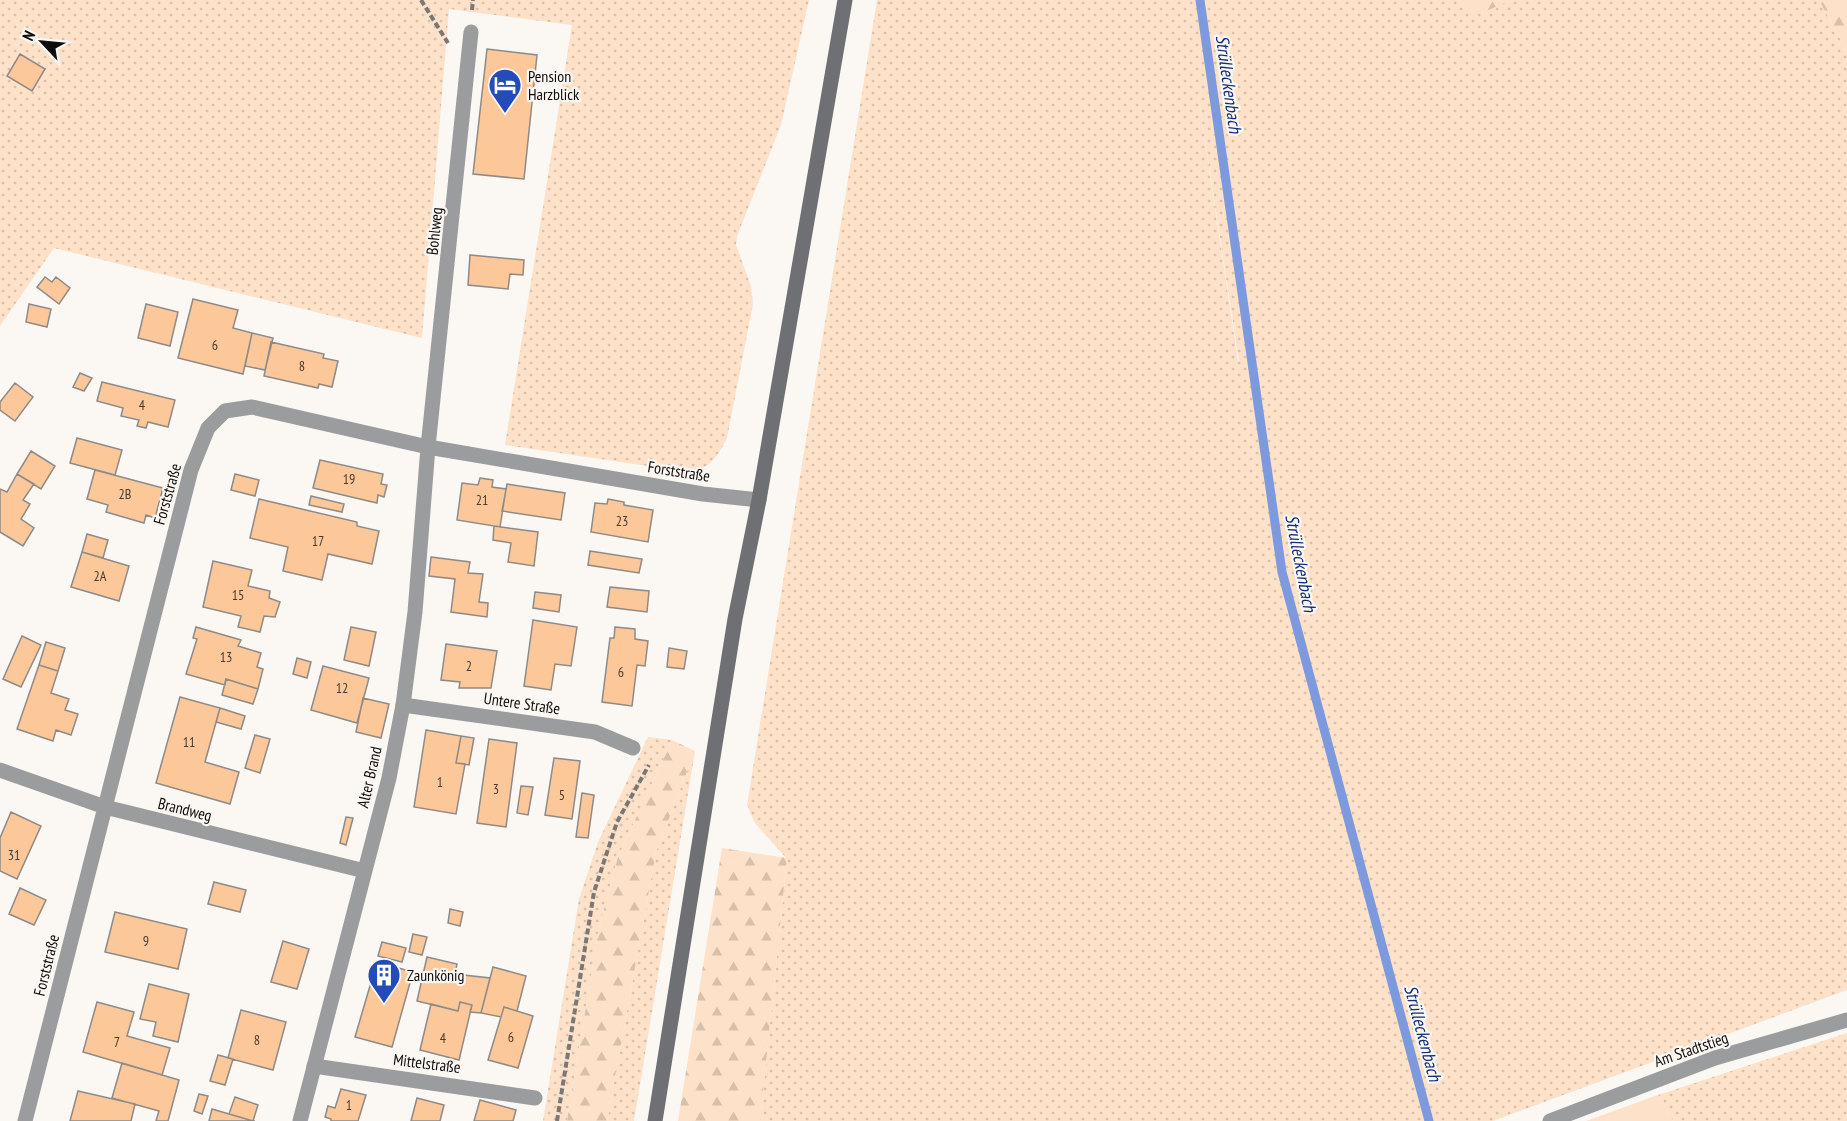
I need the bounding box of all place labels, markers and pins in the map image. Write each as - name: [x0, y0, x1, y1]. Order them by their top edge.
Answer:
- place label: Pension Harzblick: [528, 66, 580, 104]
- hotel icon: Pension Harzblick: [487, 67, 523, 114]
- building icon: Zaunkönig: [366, 957, 402, 1004]
- place label: Zaunkönig: [407, 965, 465, 985]

